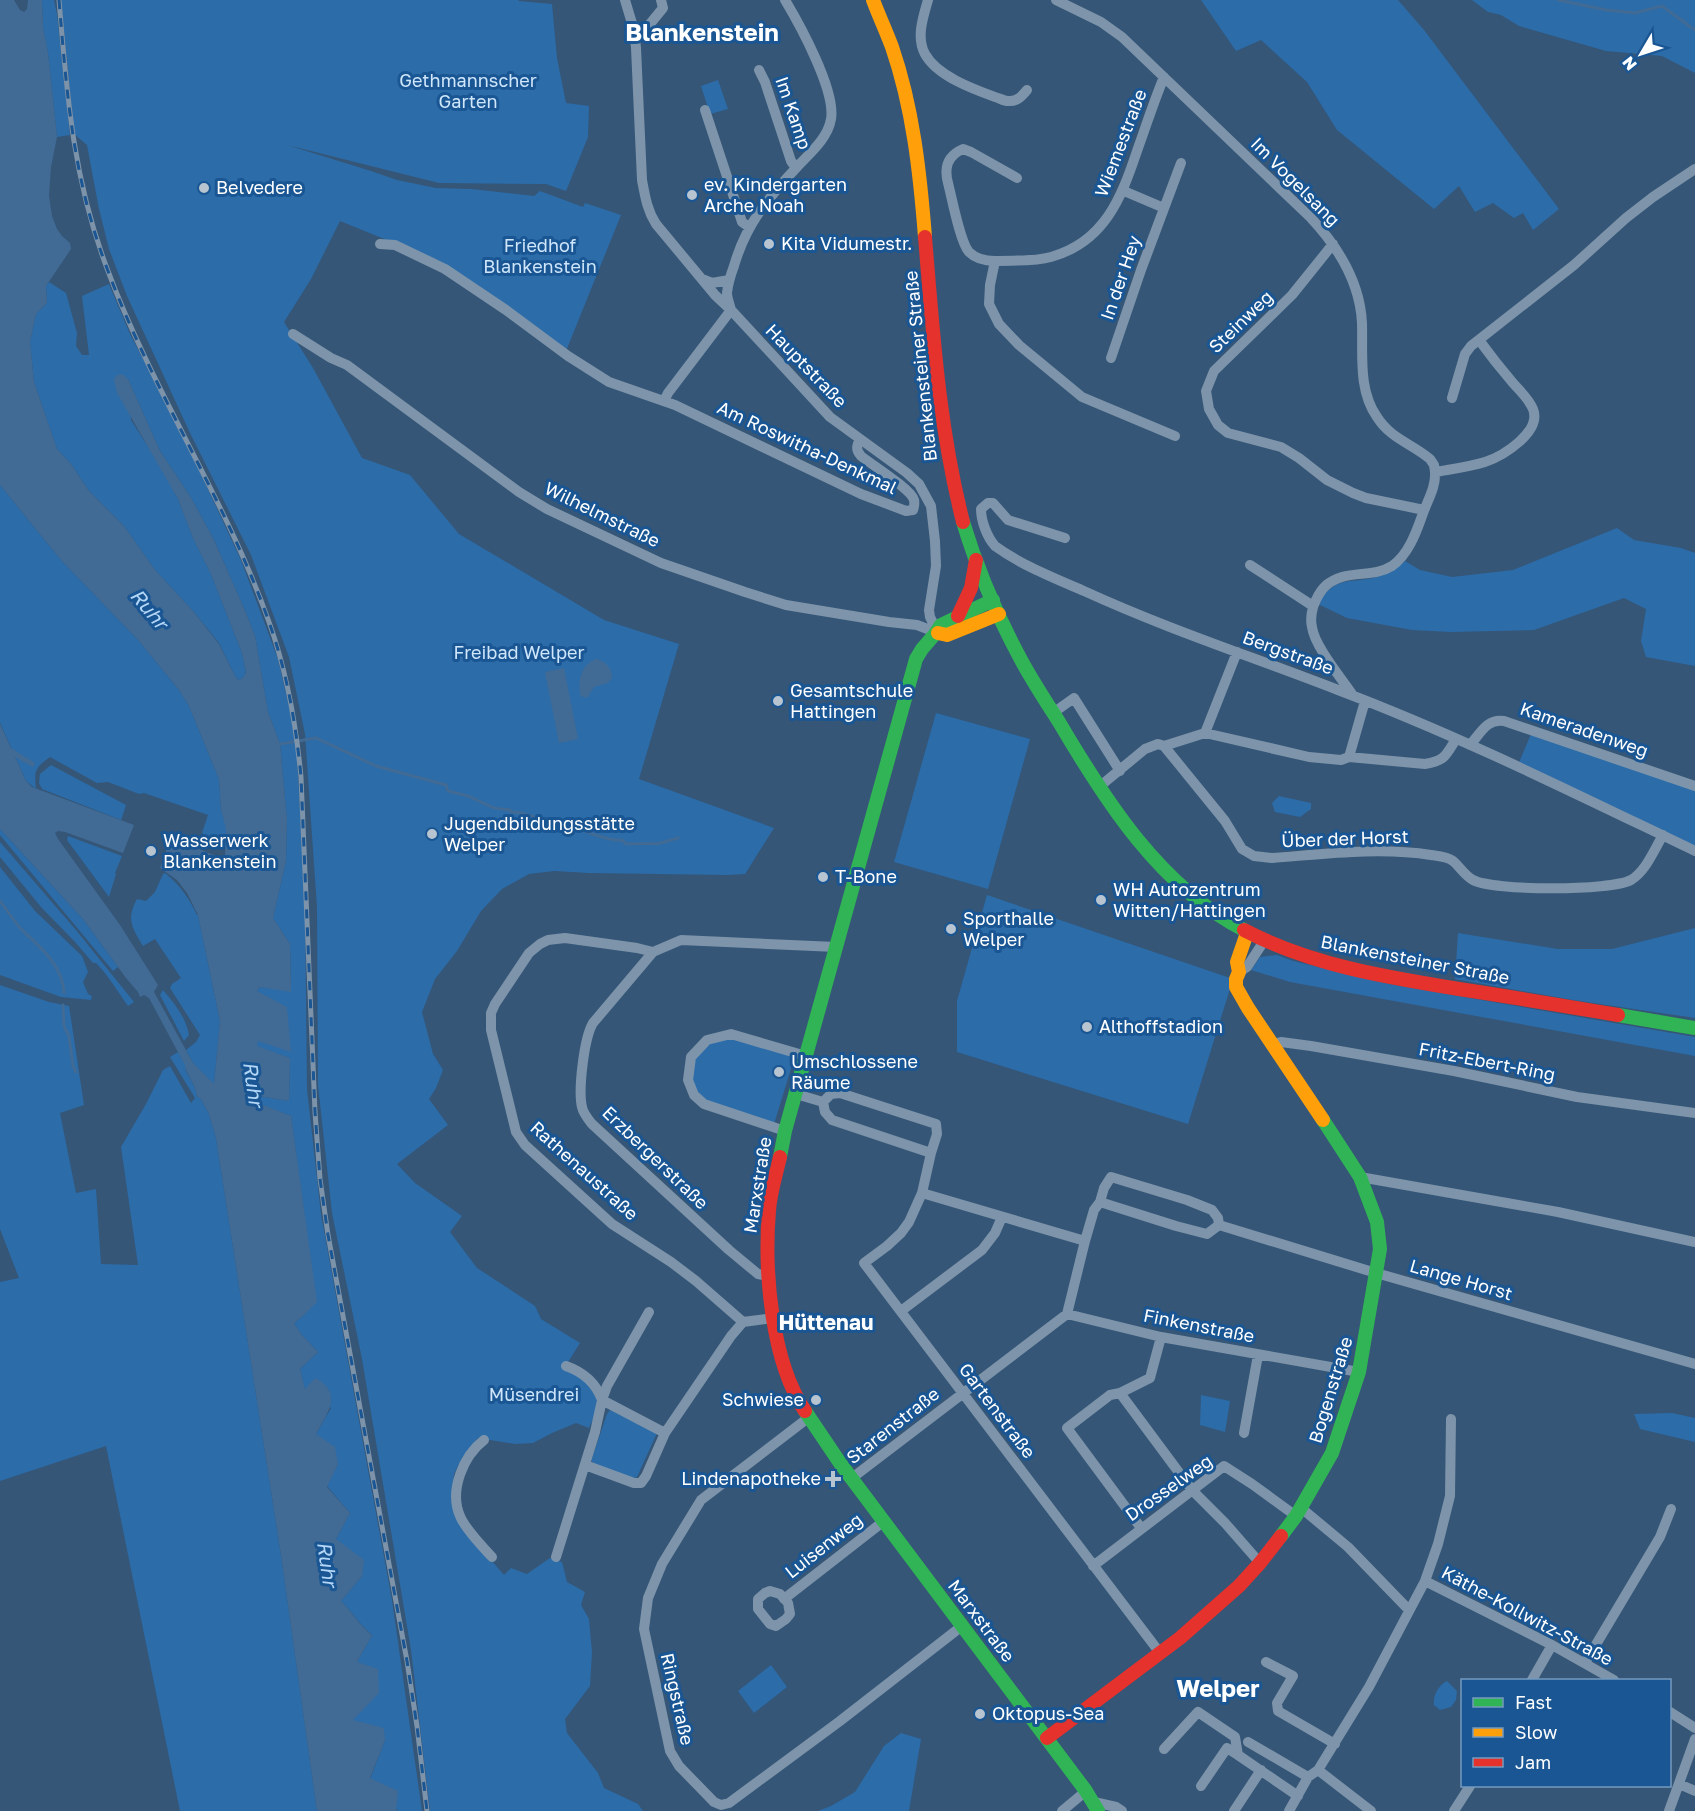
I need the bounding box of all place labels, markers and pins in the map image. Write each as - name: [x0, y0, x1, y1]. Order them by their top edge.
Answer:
- place label: ev. Kindergarten Arche Noah: [704, 173, 847, 216]
- place label: Belvedere: [216, 176, 303, 198]
- marker: Belvedere: [197, 181, 211, 195]
- marker: ev. Kindergarten Arche Noah: [685, 188, 699, 202]
- place label: Kita Vidumestr.: [781, 232, 912, 254]
- marker: Kita Vidumestr.: [762, 237, 776, 251]
- place label: Gesamtschule Hattingen: [790, 679, 913, 722]
- marker: Gesamtschule Hattingen: [771, 694, 785, 708]
- place label: Jugendbildungsstätte Welper: [444, 812, 635, 855]
- marker: Jugendbildungsstätte Welper: [425, 827, 439, 841]
- place label: Wasserwerk Blankenstein: [163, 829, 276, 872]
- marker: Wasserwerk Blankenstein: [144, 844, 158, 858]
- place label: T-Bone: [835, 865, 897, 887]
- marker: T-Bone: [816, 870, 830, 884]
- place label: WH Autozentrum Witten/Hattingen: [1113, 878, 1266, 921]
- marker: WH Autozentrum Witten/Hattingen: [1094, 893, 1108, 907]
- place label: Sporthalle Welper: [963, 907, 1054, 950]
- marker: Sporthalle Welper: [944, 922, 958, 936]
- place label: Althoffstadion: [1099, 1015, 1223, 1037]
- marker: Althoffstadion: [1080, 1020, 1094, 1034]
- place label: Umschlossene Räume: [791, 1050, 918, 1093]
- marker: Umschlossene Räume: [772, 1065, 786, 1079]
- place label: Schwiese: [722, 1388, 804, 1410]
- marker: Schwiese: [809, 1393, 823, 1407]
- place label: Lindenapotheke: [681, 1467, 821, 1489]
- marker: Lindenapotheke: [826, 1472, 840, 1486]
- place label: Oktopus-Sea: [992, 1702, 1104, 1724]
- marker: Oktopus-Sea: [973, 1707, 987, 1721]

